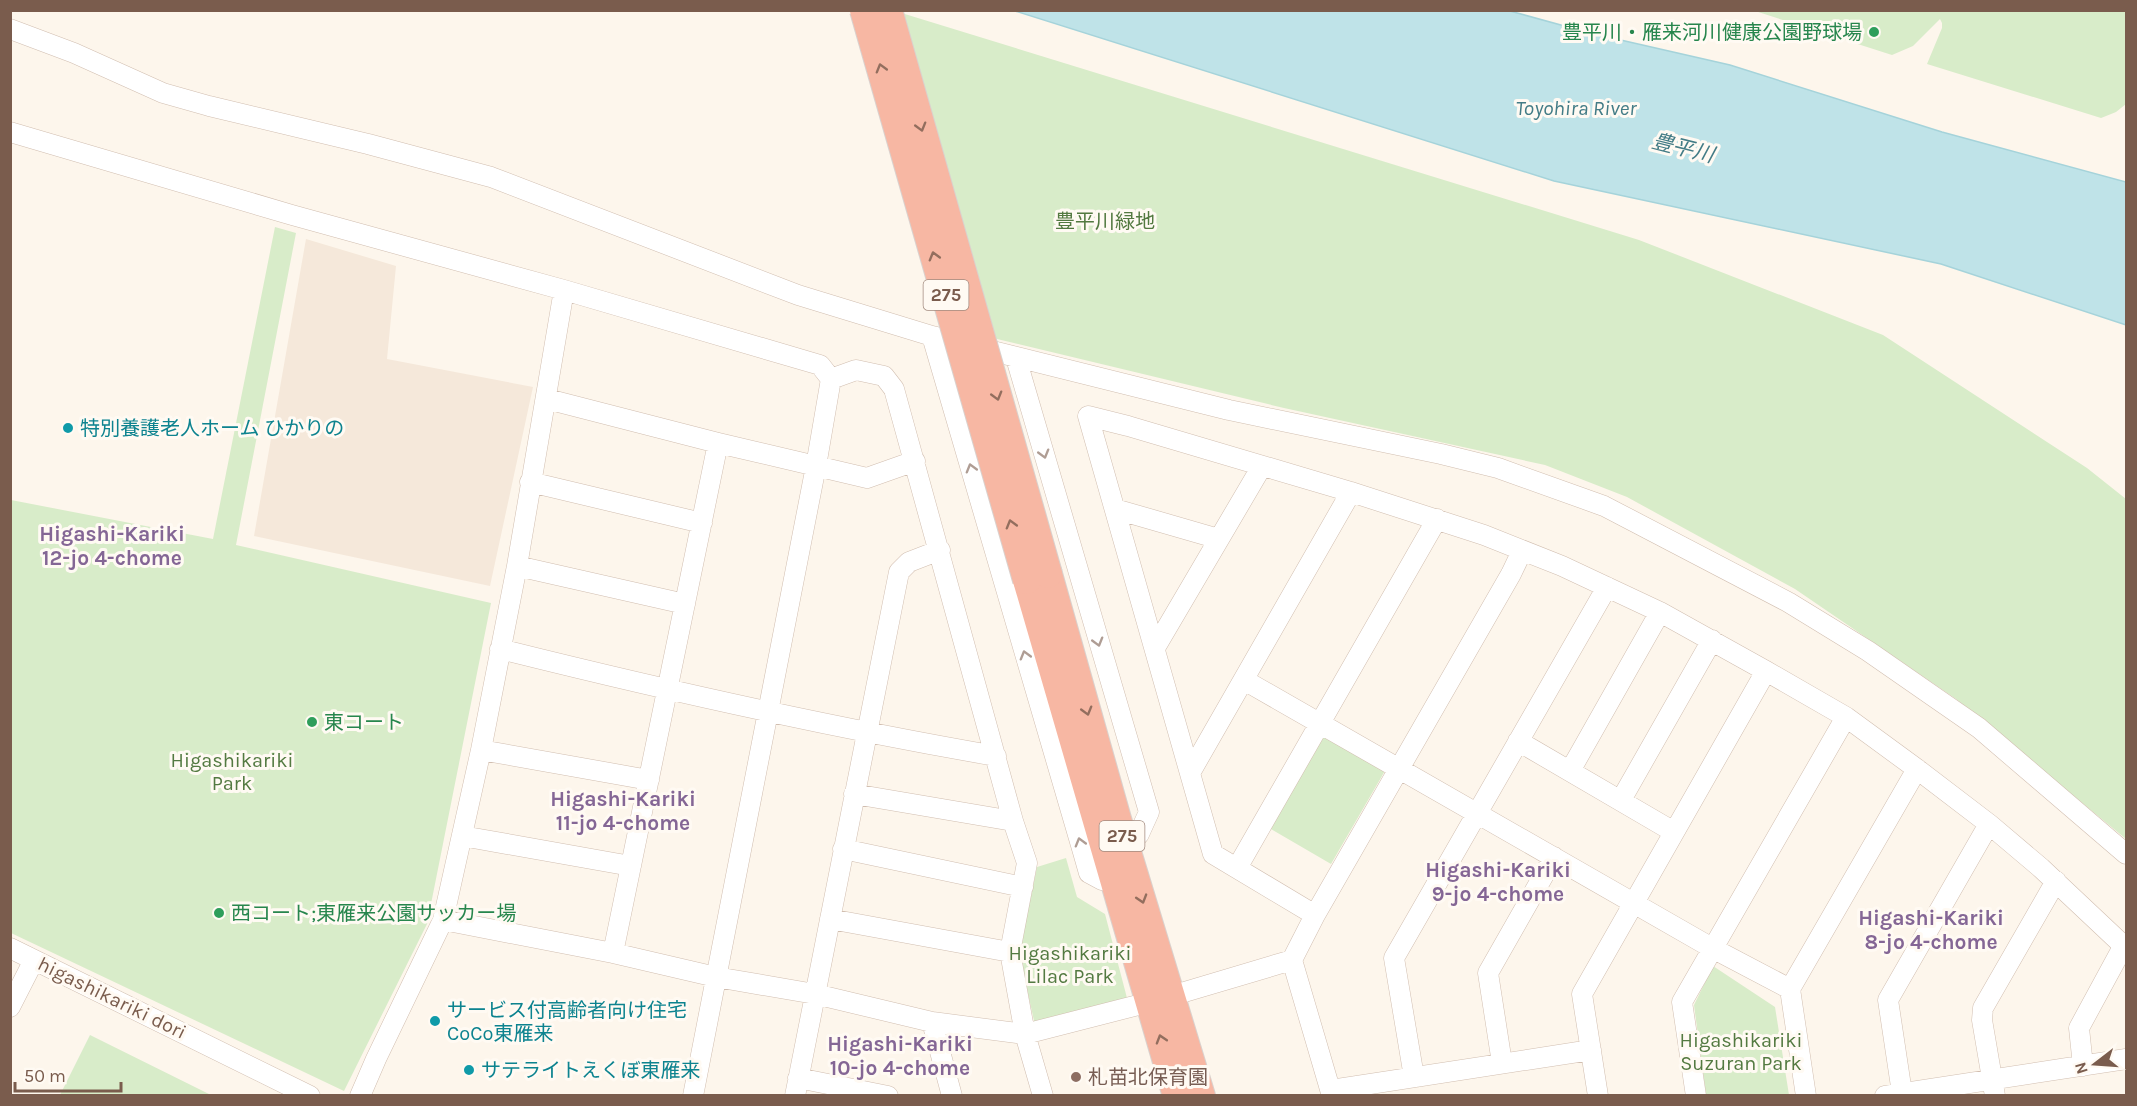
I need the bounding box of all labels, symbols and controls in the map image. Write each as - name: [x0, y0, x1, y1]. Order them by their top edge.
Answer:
- place label: 豊平川・雁来河川健康公園野球場: [1562, 21, 1862, 44]
- marker: 豊平川・雁来河川健康公園野球場: [1867, 25, 1881, 39]
- one-way arrow: [876, 63, 888, 74]
- water label: Toyohira River: [1516, 96, 1637, 120]
- one-way arrow: [914, 121, 926, 132]
- water label: 豊平川: [1650, 129, 1718, 168]
- park label: 豊平川緑地: [1055, 210, 1155, 233]
- one-way arrow: [929, 251, 941, 262]
- road number: 275: [924, 280, 968, 310]
- one-way arrow: [990, 391, 1003, 401]
- place label: 特別養護老人ホーム ひかりの: [80, 417, 344, 440]
- marker: 特別養護老人ホーム ひかりの: [61, 421, 75, 435]
- one-way arrow: [1037, 449, 1049, 459]
- one-way arrow: [966, 463, 978, 474]
- one-way arrow: [1006, 519, 1018, 530]
- district label: Higashi-Kariki 12-jo 4-chome: [39, 522, 185, 570]
- one-way arrow: [1091, 636, 1103, 647]
- one-way arrow: [1020, 650, 1032, 661]
- one-way arrow: [1080, 706, 1092, 716]
- place label: 東コート: [324, 711, 404, 734]
- marker: 東コート: [305, 715, 319, 729]
- park label: Higashikariki Park: [171, 749, 293, 795]
- district label: Higashi-Kariki 11-jo 4-chome: [550, 787, 696, 835]
- road number: 275: [1100, 821, 1144, 851]
- one-way arrow: [1075, 837, 1087, 848]
- district label: Higashi-Kariki 9-jo 4-chome: [1425, 858, 1571, 906]
- one-way arrow: [1135, 893, 1147, 904]
- place label: 西コート;東雁来公園サッカー場: [231, 902, 516, 925]
- marker: 西コート;東雁来公園サッカー場: [212, 906, 226, 920]
- district label: Higashi-Kariki 8-jo 4-chome: [1858, 906, 2004, 954]
- park label: Higashikariki Lilac Park: [1009, 942, 1131, 988]
- street label: higashikariki dori: [34, 952, 190, 1044]
- place label: サービス付高齢者向け住宅 CoCo東雁来: [447, 999, 687, 1045]
- marker: サービス付高齢者向け住宅 CoCo東雁来: [428, 1014, 442, 1028]
- park label: Higashikariki Suzuran Park: [1680, 1029, 1802, 1075]
- district label: Higashi-Kariki 10-jo 4-chome: [827, 1032, 973, 1080]
- one-way arrow: [1156, 1034, 1168, 1045]
- north arrow: [2065, 1034, 2125, 1094]
- scale bar: [15, 1055, 122, 1093]
- place label: サテライトえくぼ東雁来: [481, 1059, 700, 1082]
- text: N: [2070, 1060, 2092, 1077]
- marker: サテライトえくぼ東雁来: [462, 1063, 476, 1077]
- text: 50 m: [24, 1065, 66, 1087]
- place label: 札苗北保育園: [1088, 1066, 1208, 1089]
- marker: 札苗北保育園: [1069, 1070, 1083, 1084]

